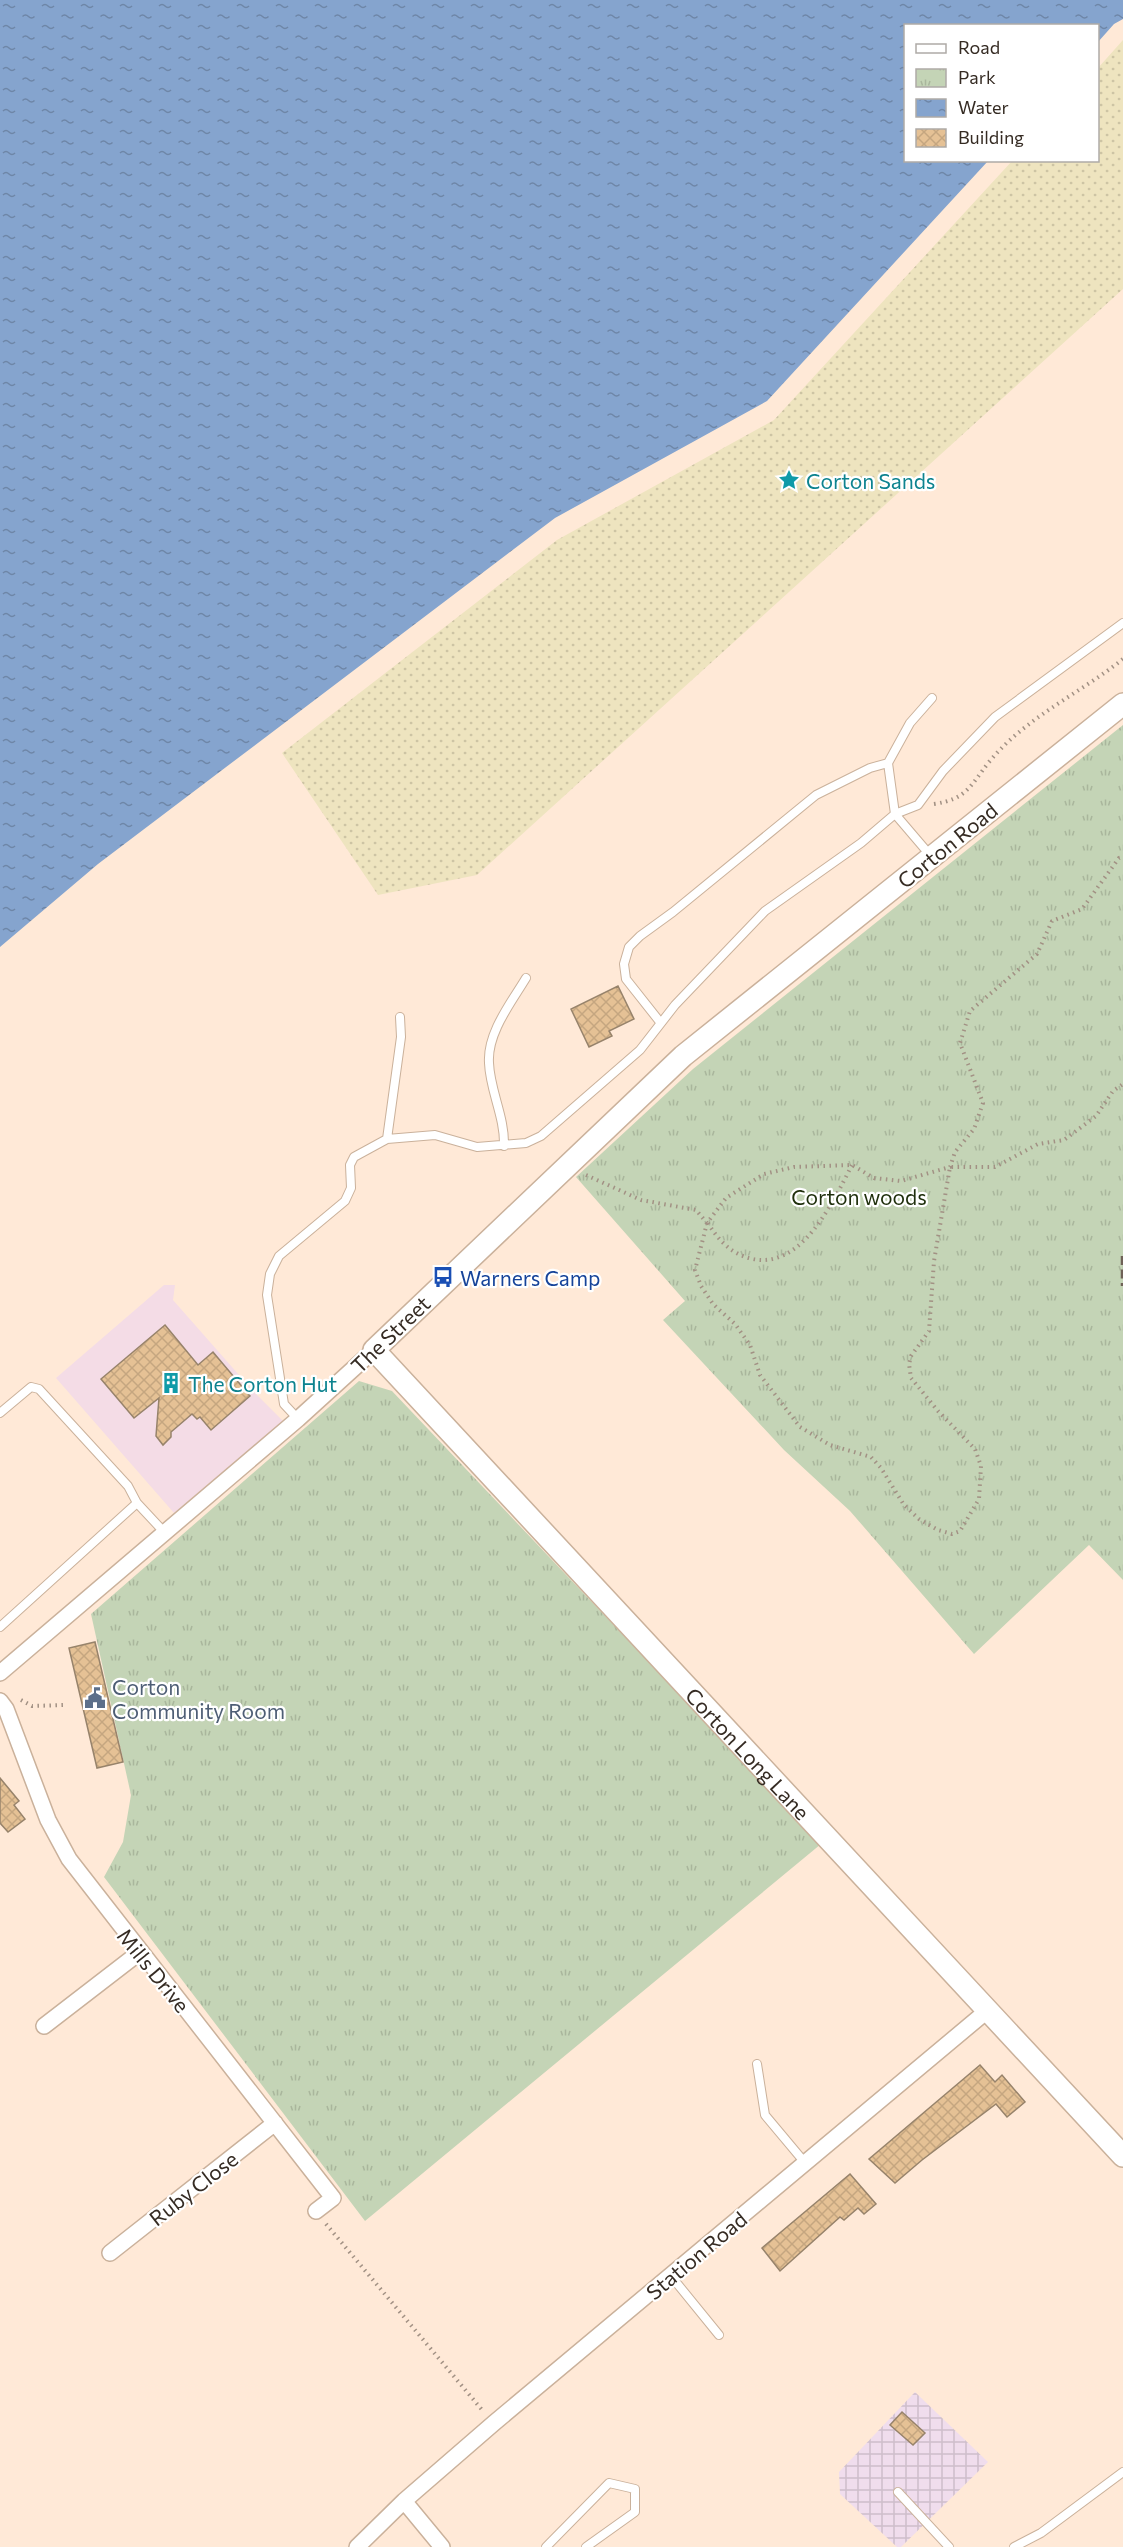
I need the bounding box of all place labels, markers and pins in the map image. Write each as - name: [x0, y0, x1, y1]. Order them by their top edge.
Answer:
- place icon: Corton Sands: [777, 468, 801, 492]
- place label: Corton Sands: [806, 468, 935, 493]
- bus stop icon: Warners Camp: [431, 1265, 455, 1289]
- place label: Warners Camp: [460, 1265, 601, 1290]
- building icon: The Corton Hut: [159, 1371, 183, 1395]
- place label: The Corton Hut: [188, 1371, 337, 1396]
- place label: Corton Community Room: [112, 1674, 285, 1723]
- public building icon: Corton Community Room: [83, 1686, 107, 1710]

